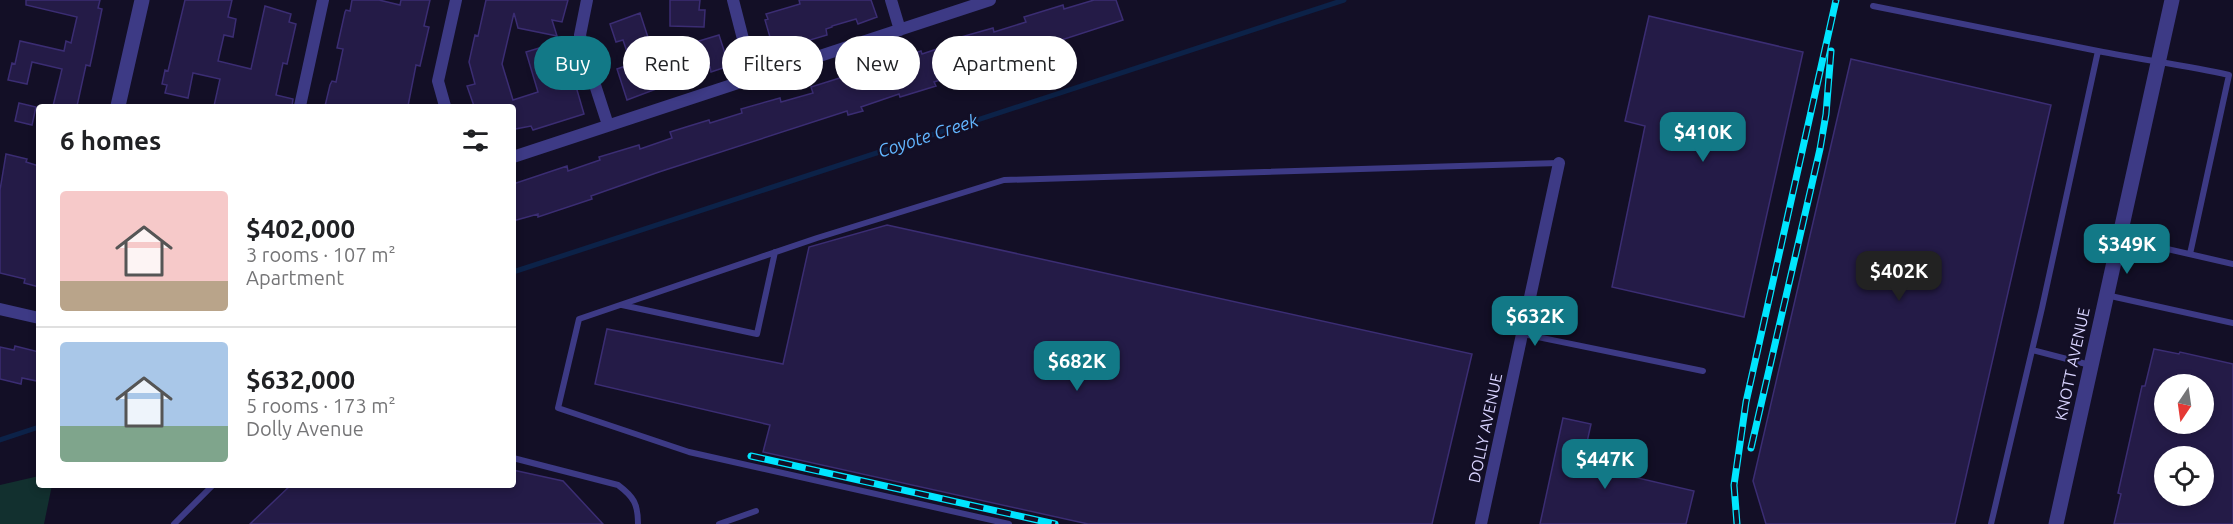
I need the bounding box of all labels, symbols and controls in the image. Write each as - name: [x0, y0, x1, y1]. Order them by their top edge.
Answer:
- chip: Buy: [534, 36, 611, 90]
- chip: Rent: [623, 36, 710, 90]
- chip: Filters: [722, 36, 823, 90]
- chip: New: [835, 36, 920, 90]
- chip: Apartment: [932, 36, 1077, 90]
- water label: Coyote Creek: [875, 109, 981, 161]
- pin: $410K: [1661, 112, 1745, 163]
- text: $410K: [1674, 120, 1732, 143]
- icon: filters: [459, 124, 492, 157]
- text: 6 homes: [60, 126, 161, 155]
- text: $402,000: [246, 214, 355, 243]
- icon: home: [108, 215, 180, 287]
- pin: $349K: [2085, 224, 2169, 275]
- text: $349K: [2098, 232, 2156, 255]
- text: 3 rooms · 107 m²: [246, 243, 396, 266]
- pin: $402K: [1857, 251, 1941, 302]
- text: $402K: [1870, 259, 1928, 282]
- text: Apartment: [246, 266, 344, 289]
- pin: $632K: [1493, 296, 1577, 347]
- text: $632K: [1506, 304, 1564, 327]
- street label: KNOTT AVENUE: [2051, 306, 2093, 422]
- pin: $682K: [1035, 341, 1119, 392]
- text: $682K: [1048, 349, 1106, 372]
- text: $632,000: [246, 365, 355, 394]
- icon: home: [108, 366, 180, 438]
- street label: DOLLY AVENUE: [1465, 372, 1505, 484]
- north arrow: [2154, 374, 2214, 434]
- map controls: [2154, 374, 2214, 506]
- text: 5 rooms · 173 m²: [246, 394, 396, 417]
- text: Dolly Avenue: [246, 417, 364, 440]
- pin: $447K: [1563, 439, 1647, 490]
- button: locate: [2154, 446, 2214, 506]
- text: $447K: [1576, 447, 1634, 470]

